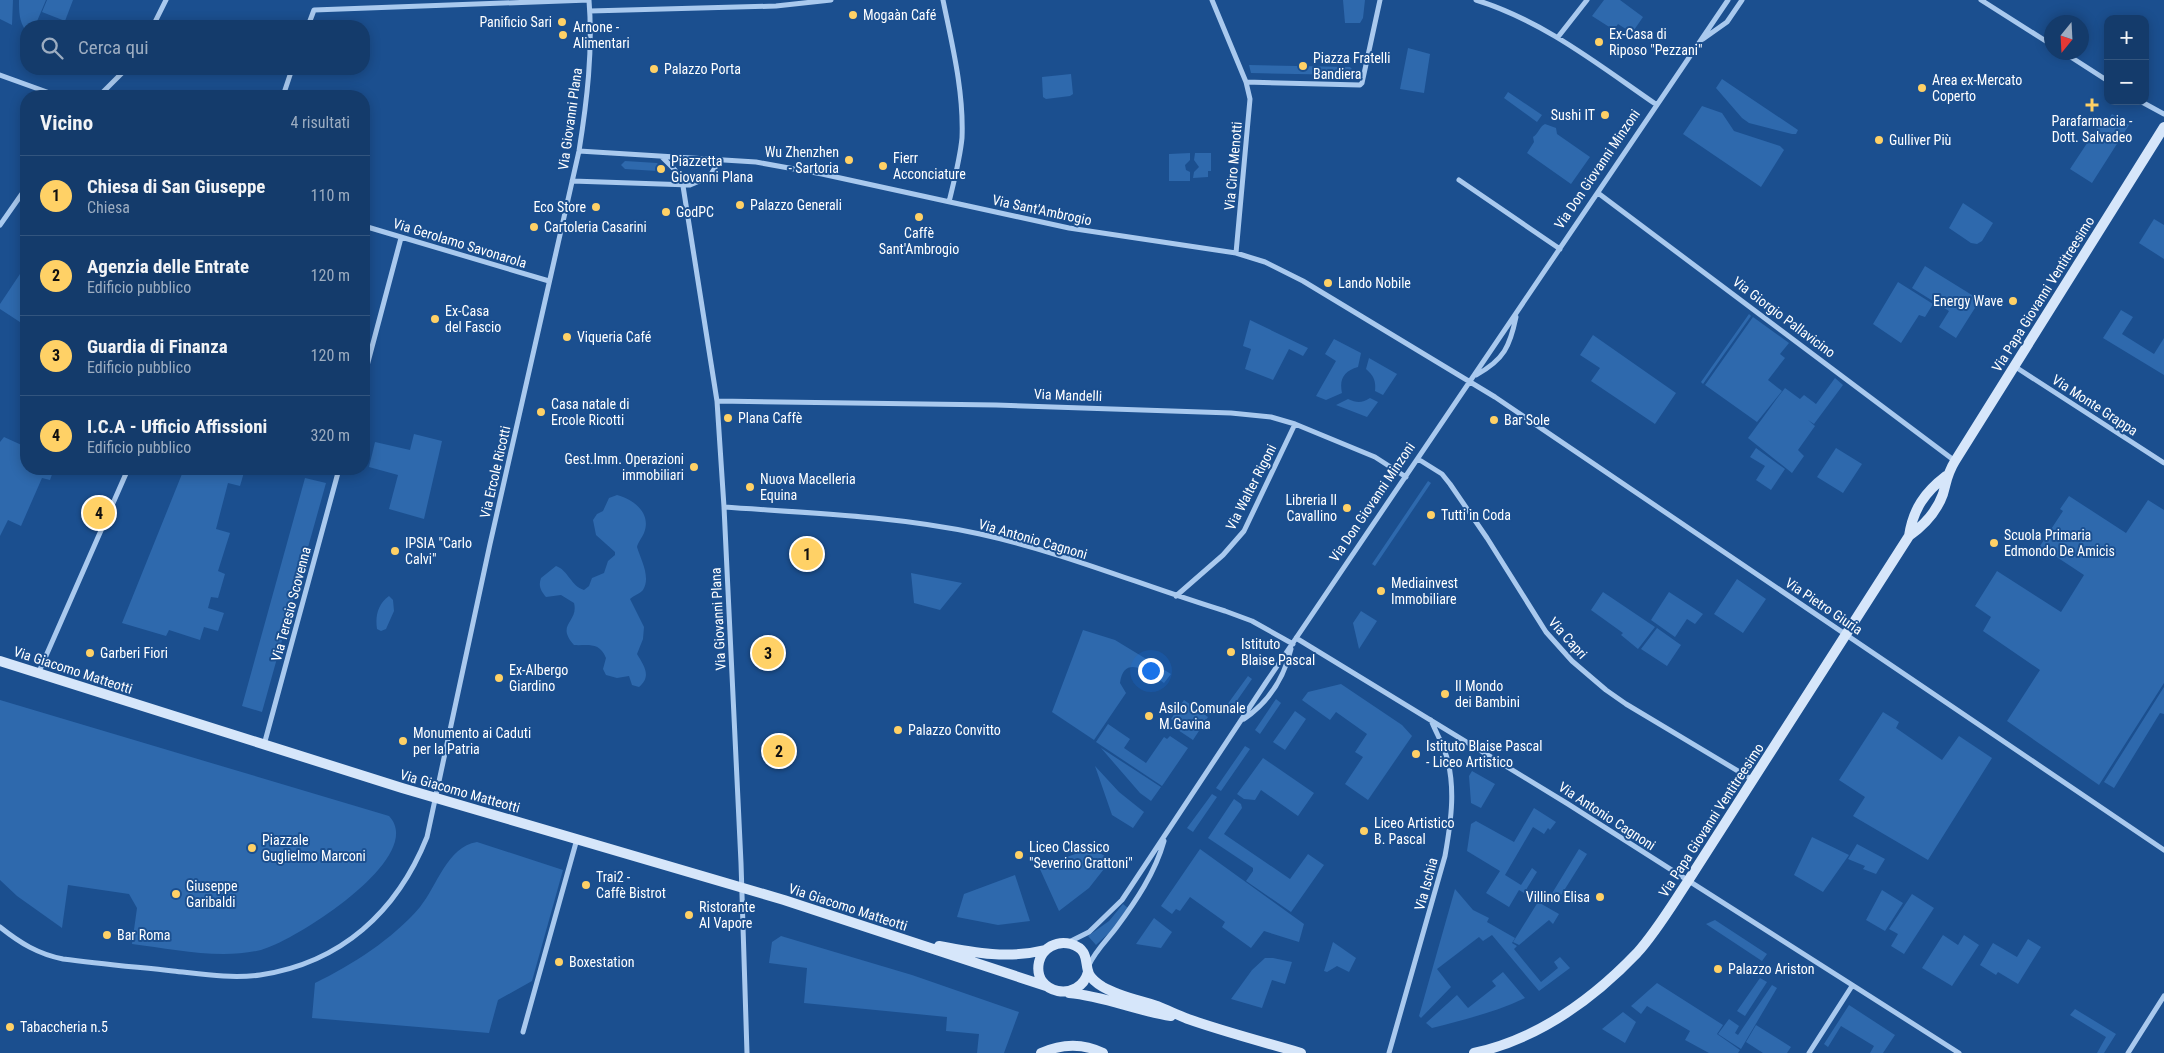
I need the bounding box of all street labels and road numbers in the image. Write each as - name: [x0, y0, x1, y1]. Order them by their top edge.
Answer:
- street label: Via Giovanni Plana: [555, 67, 585, 171]
- street label: Via Don Giovanni Minzoni: [1551, 106, 1643, 232]
- street label: Via Ciro Menotti: [1221, 121, 1245, 211]
- street label: Via Sant'Ambrogio: [991, 192, 1093, 228]
- street label: Via Papa Giovanni Ventitreesimo: [1989, 213, 2097, 375]
- street label: Via Gerolamo Savonarola: [391, 215, 529, 271]
- street label: Via Giorgio Pallavicino: [1730, 273, 1838, 361]
- street label: Via Monte Grappa: [2049, 371, 2141, 439]
- street label: Via Mandelli: [1034, 386, 1102, 404]
- street label: Via Ercole Ricotti: [477, 424, 513, 520]
- street label: Via Don Giovanni Minzoni: [1326, 439, 1418, 565]
- street label: Via Walter Rigoni: [1223, 441, 1279, 533]
- street label: Via Antonio Cagnoni: [977, 516, 1089, 562]
- street label: Via Teresio Scovenna: [268, 545, 314, 663]
- street label: Via Giovanni Plana: [707, 567, 729, 671]
- street label: Via Pietro Giuria: [1782, 574, 1866, 638]
- street label: Via Capri: [1545, 614, 1591, 662]
- street label: Via Giacomo Matteotti: [12, 643, 134, 697]
- street label: Via Papa Giovanni Ventitreesimo: [1655, 740, 1767, 900]
- street label: Via Giacomo Matteotti: [398, 766, 522, 816]
- street label: Via Antonio Cagnoni: [1555, 779, 1659, 853]
- street label: Via Ischia: [1411, 856, 1441, 912]
- street label: Via Giacomo Matteotti: [787, 880, 909, 934]

